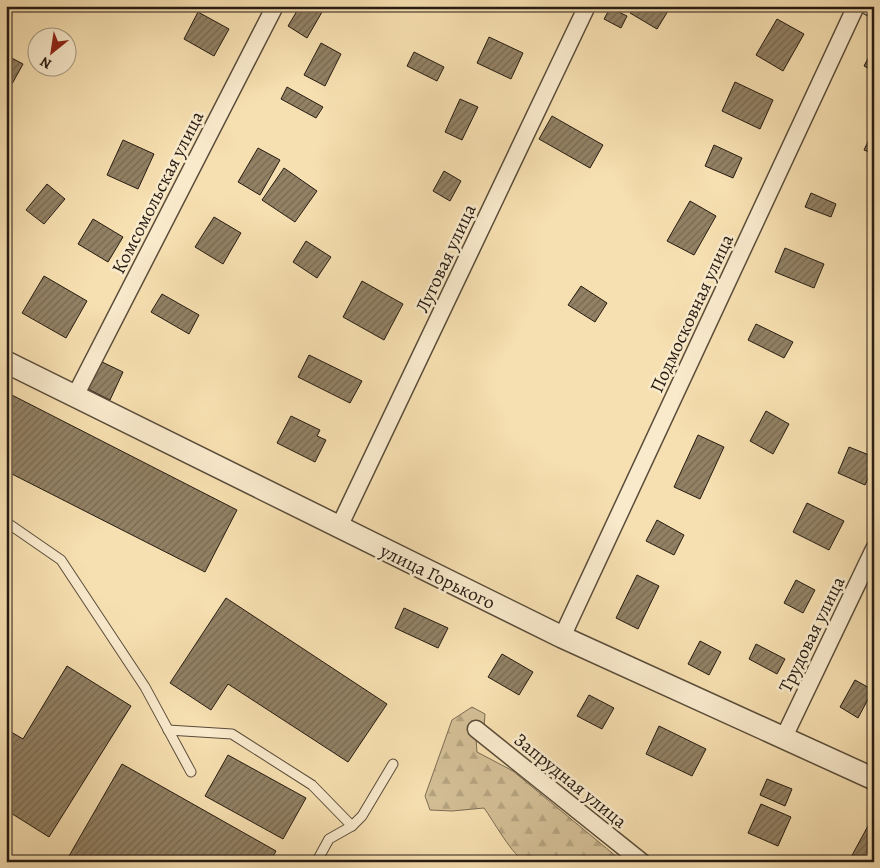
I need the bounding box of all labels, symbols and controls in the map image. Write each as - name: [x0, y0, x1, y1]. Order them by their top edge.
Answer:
- north arrow: [28, 28, 78, 78]
- text: N: [37, 52, 55, 74]
- street label: Комсомольская улица: [106, 106, 210, 278]
- street label: Луговая улица: [409, 200, 483, 317]
- street label: Подмосковная улица: [644, 230, 740, 397]
- street label: улица Горького: [375, 537, 499, 616]
- street label: Трудовая улица: [773, 572, 851, 697]
- street label: Запрудная улица: [508, 727, 633, 835]

